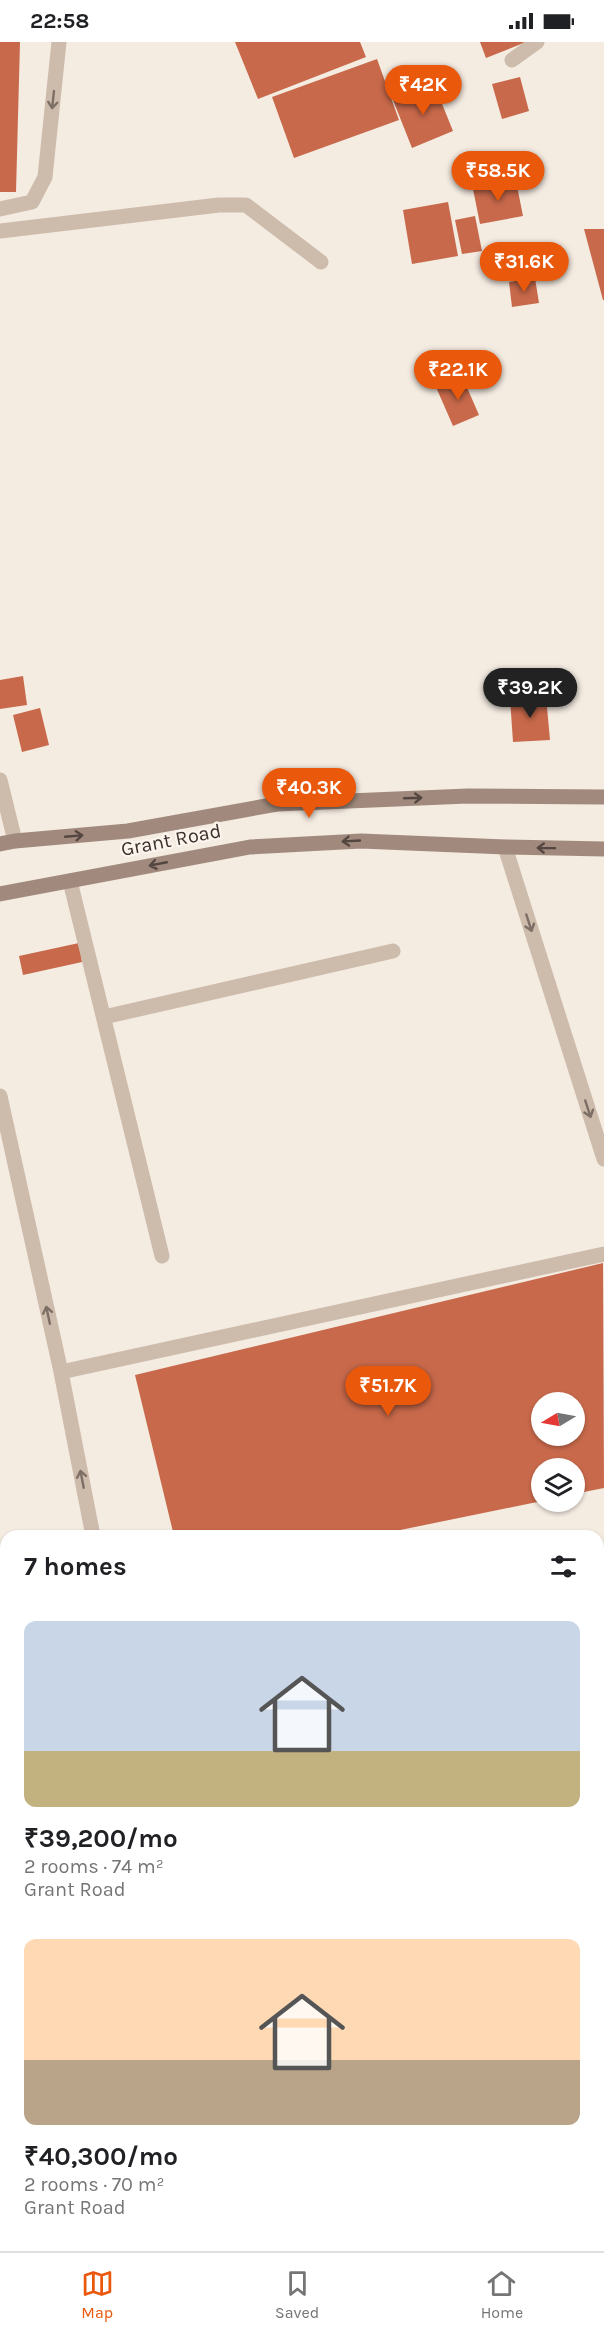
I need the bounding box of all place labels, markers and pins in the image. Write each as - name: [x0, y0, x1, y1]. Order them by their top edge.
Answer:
- pin: ₹42K: [387, 65, 459, 116]
- pin: ₹58.5K: [449, 151, 547, 202]
- pin: ₹31.6K: [475, 242, 573, 293]
- pin: ₹22.1K: [409, 350, 507, 401]
- pin: ₹39.2K: [481, 668, 579, 719]
- pin: ₹40.3K: [260, 768, 358, 819]
- pin: ₹51.7K: [339, 1366, 437, 1417]

